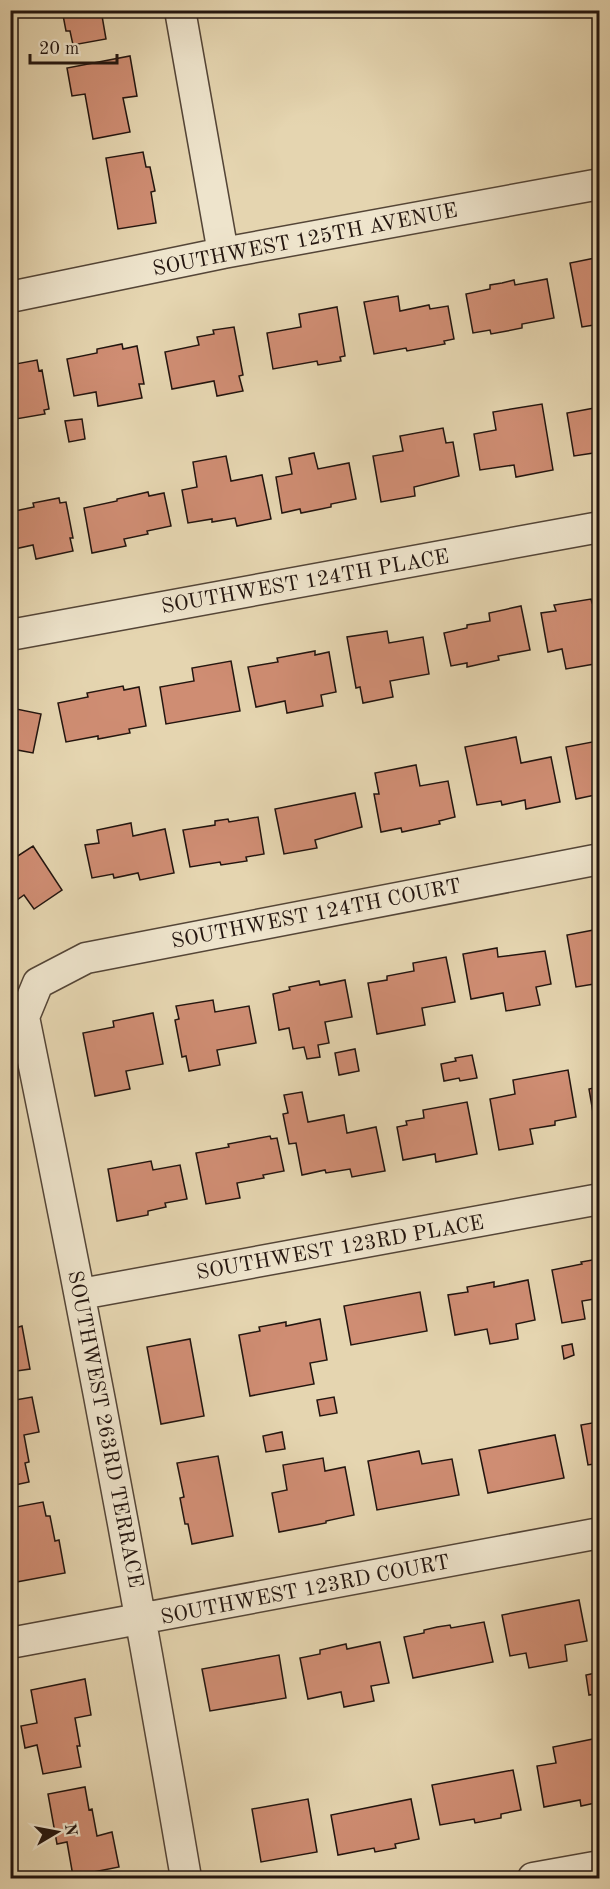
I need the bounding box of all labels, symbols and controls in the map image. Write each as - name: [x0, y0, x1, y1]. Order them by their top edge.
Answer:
- scale bar: [30, 27, 117, 65]
- text: 20 m: [39, 40, 79, 58]
- street label: SOUTHWEST 125TH AVENUE: [151, 201, 460, 280]
- street label: SOUTHWEST 124TH PLACE: [160, 547, 451, 618]
- street label: SOUTHWEST 124TH COURT: [170, 876, 463, 953]
- street label: SOUTHWEST 123RD PLACE: [195, 1213, 486, 1284]
- street label: SOUTHWEST 263RD TERRACE: [63, 1269, 146, 1590]
- street label: SOUTHWEST 123RD COURT: [159, 1552, 452, 1629]
- north arrow: [27, 1802, 87, 1862]
- text: N: [61, 1822, 79, 1838]

